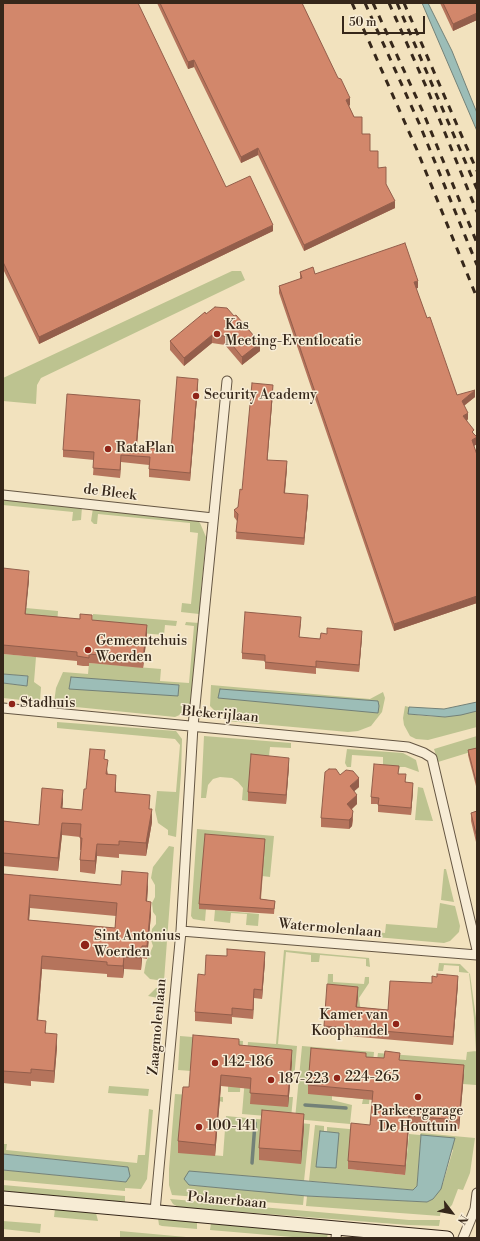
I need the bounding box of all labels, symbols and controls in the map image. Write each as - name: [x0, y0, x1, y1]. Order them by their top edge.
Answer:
- scale bar: [344, 8, 427, 34]
- text: 50 m: [349, 15, 377, 30]
- place label: Kas Meeting-Eventlocatie: [225, 318, 362, 350]
- marker: Kas Meeting-Eventlocatie: [212, 329, 222, 339]
- place label: Security Academy: [204, 388, 317, 404]
- marker: Security Academy: [191, 391, 201, 401]
- place label: RataPlan: [116, 441, 175, 457]
- marker: RataPlan: [103, 444, 113, 454]
- street label: de Bleek: [83, 481, 137, 505]
- place label: Gemeentehuis Woerden: [96, 634, 187, 666]
- marker: Gemeentehuis Woerden: [83, 645, 93, 655]
- place label: Stadhuis: [20, 696, 75, 712]
- marker: Stadhuis: [7, 699, 17, 709]
- street label: Blekerijlaan: [181, 703, 259, 727]
- street label: Watermolenlaan: [278, 916, 382, 942]
- place label: Sint Antonius Woerden: [94, 929, 181, 962]
- marker: Sint Antonius Woerden: [79, 939, 91, 951]
- street label: Zaagmolenlaan: [145, 978, 171, 1076]
- place label: Kamer van Koophandel: [311, 1008, 388, 1040]
- marker: Kamer van Koophandel: [391, 1019, 401, 1029]
- place label: 142-186: [223, 1055, 273, 1071]
- marker: 142-186: [210, 1058, 220, 1068]
- place label: 224-265: [345, 1070, 399, 1086]
- place label: 187-223: [279, 1072, 329, 1088]
- marker: 224-265: [332, 1073, 342, 1083]
- marker: 187-223: [266, 1075, 276, 1085]
- marker: Parkeergarage De Houttuin: [413, 1092, 423, 1102]
- place label: Parkeergarage De Houttuin: [373, 1104, 463, 1136]
- place label: 100-141: [207, 1119, 257, 1135]
- marker: 100-141: [194, 1122, 204, 1132]
- street label: Polanerbaan: [187, 1189, 267, 1213]
- north arrow: [432, 1193, 472, 1233]
- text: N: [454, 1212, 470, 1227]

